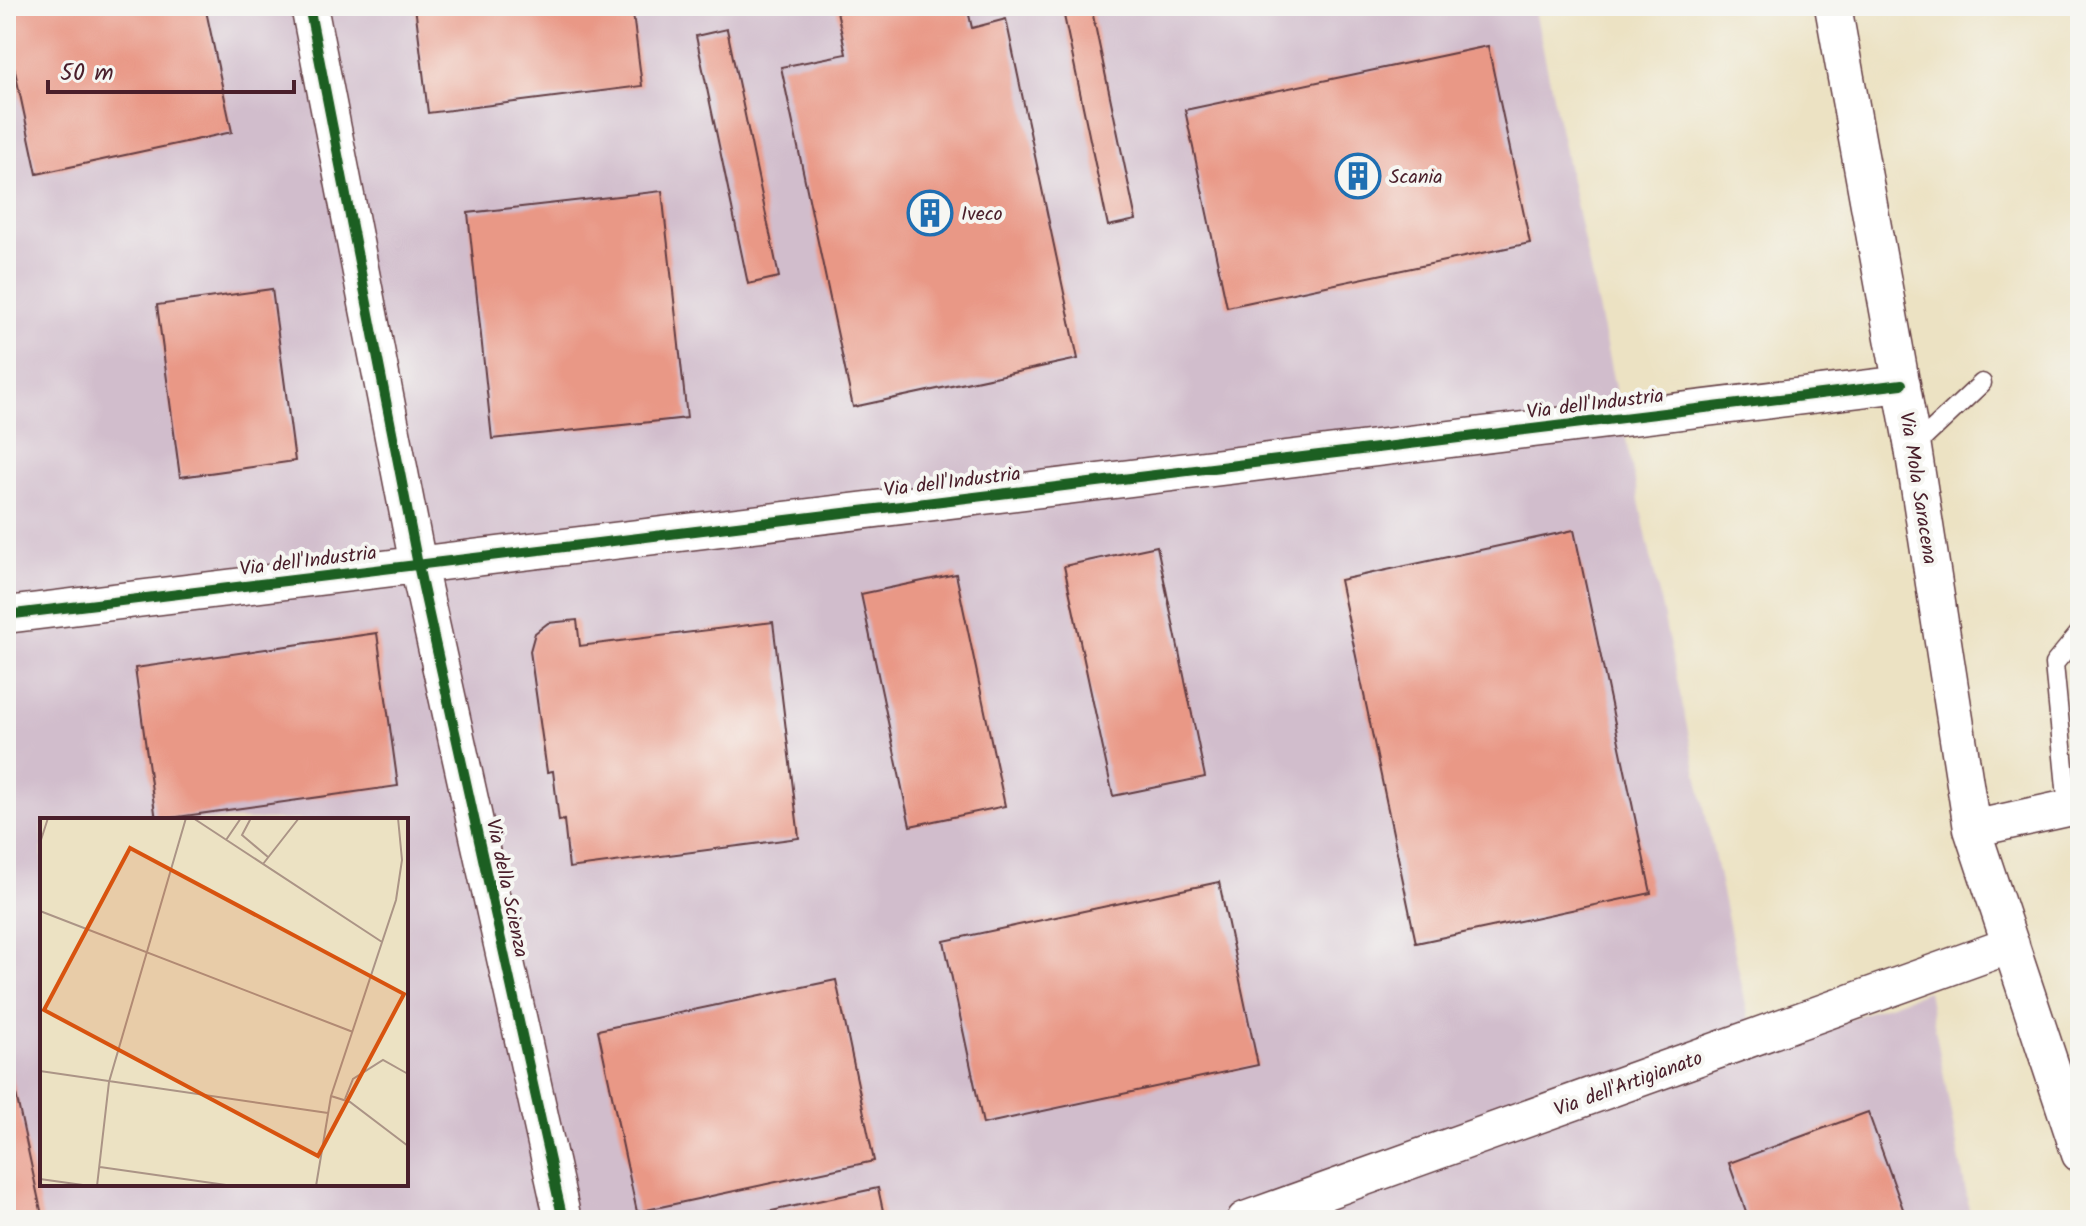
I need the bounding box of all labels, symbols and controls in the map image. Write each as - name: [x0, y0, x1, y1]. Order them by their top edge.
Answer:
- scale bar: [48, 44, 294, 94]
- text: 50 m: [60, 54, 114, 93]
- building icon: Scania: [1334, 152, 1382, 200]
- place label: Scania: [1389, 162, 1443, 194]
- building icon: Iveco: [906, 189, 954, 237]
- place label: Iveco: [961, 199, 1003, 231]
- street label: Via dell'Industria: [1525, 381, 1666, 429]
- street label: Via Mola Saracena: [1889, 410, 1945, 567]
- street label: Via dell'Industria: [882, 459, 1023, 507]
- street label: Via dell'Industria: [238, 538, 379, 586]
- street label: Via della Scienza: [476, 816, 536, 961]
- inset map: [40, 818, 408, 1186]
- street label: Via dell'Artigianato: [1550, 1043, 1708, 1127]

